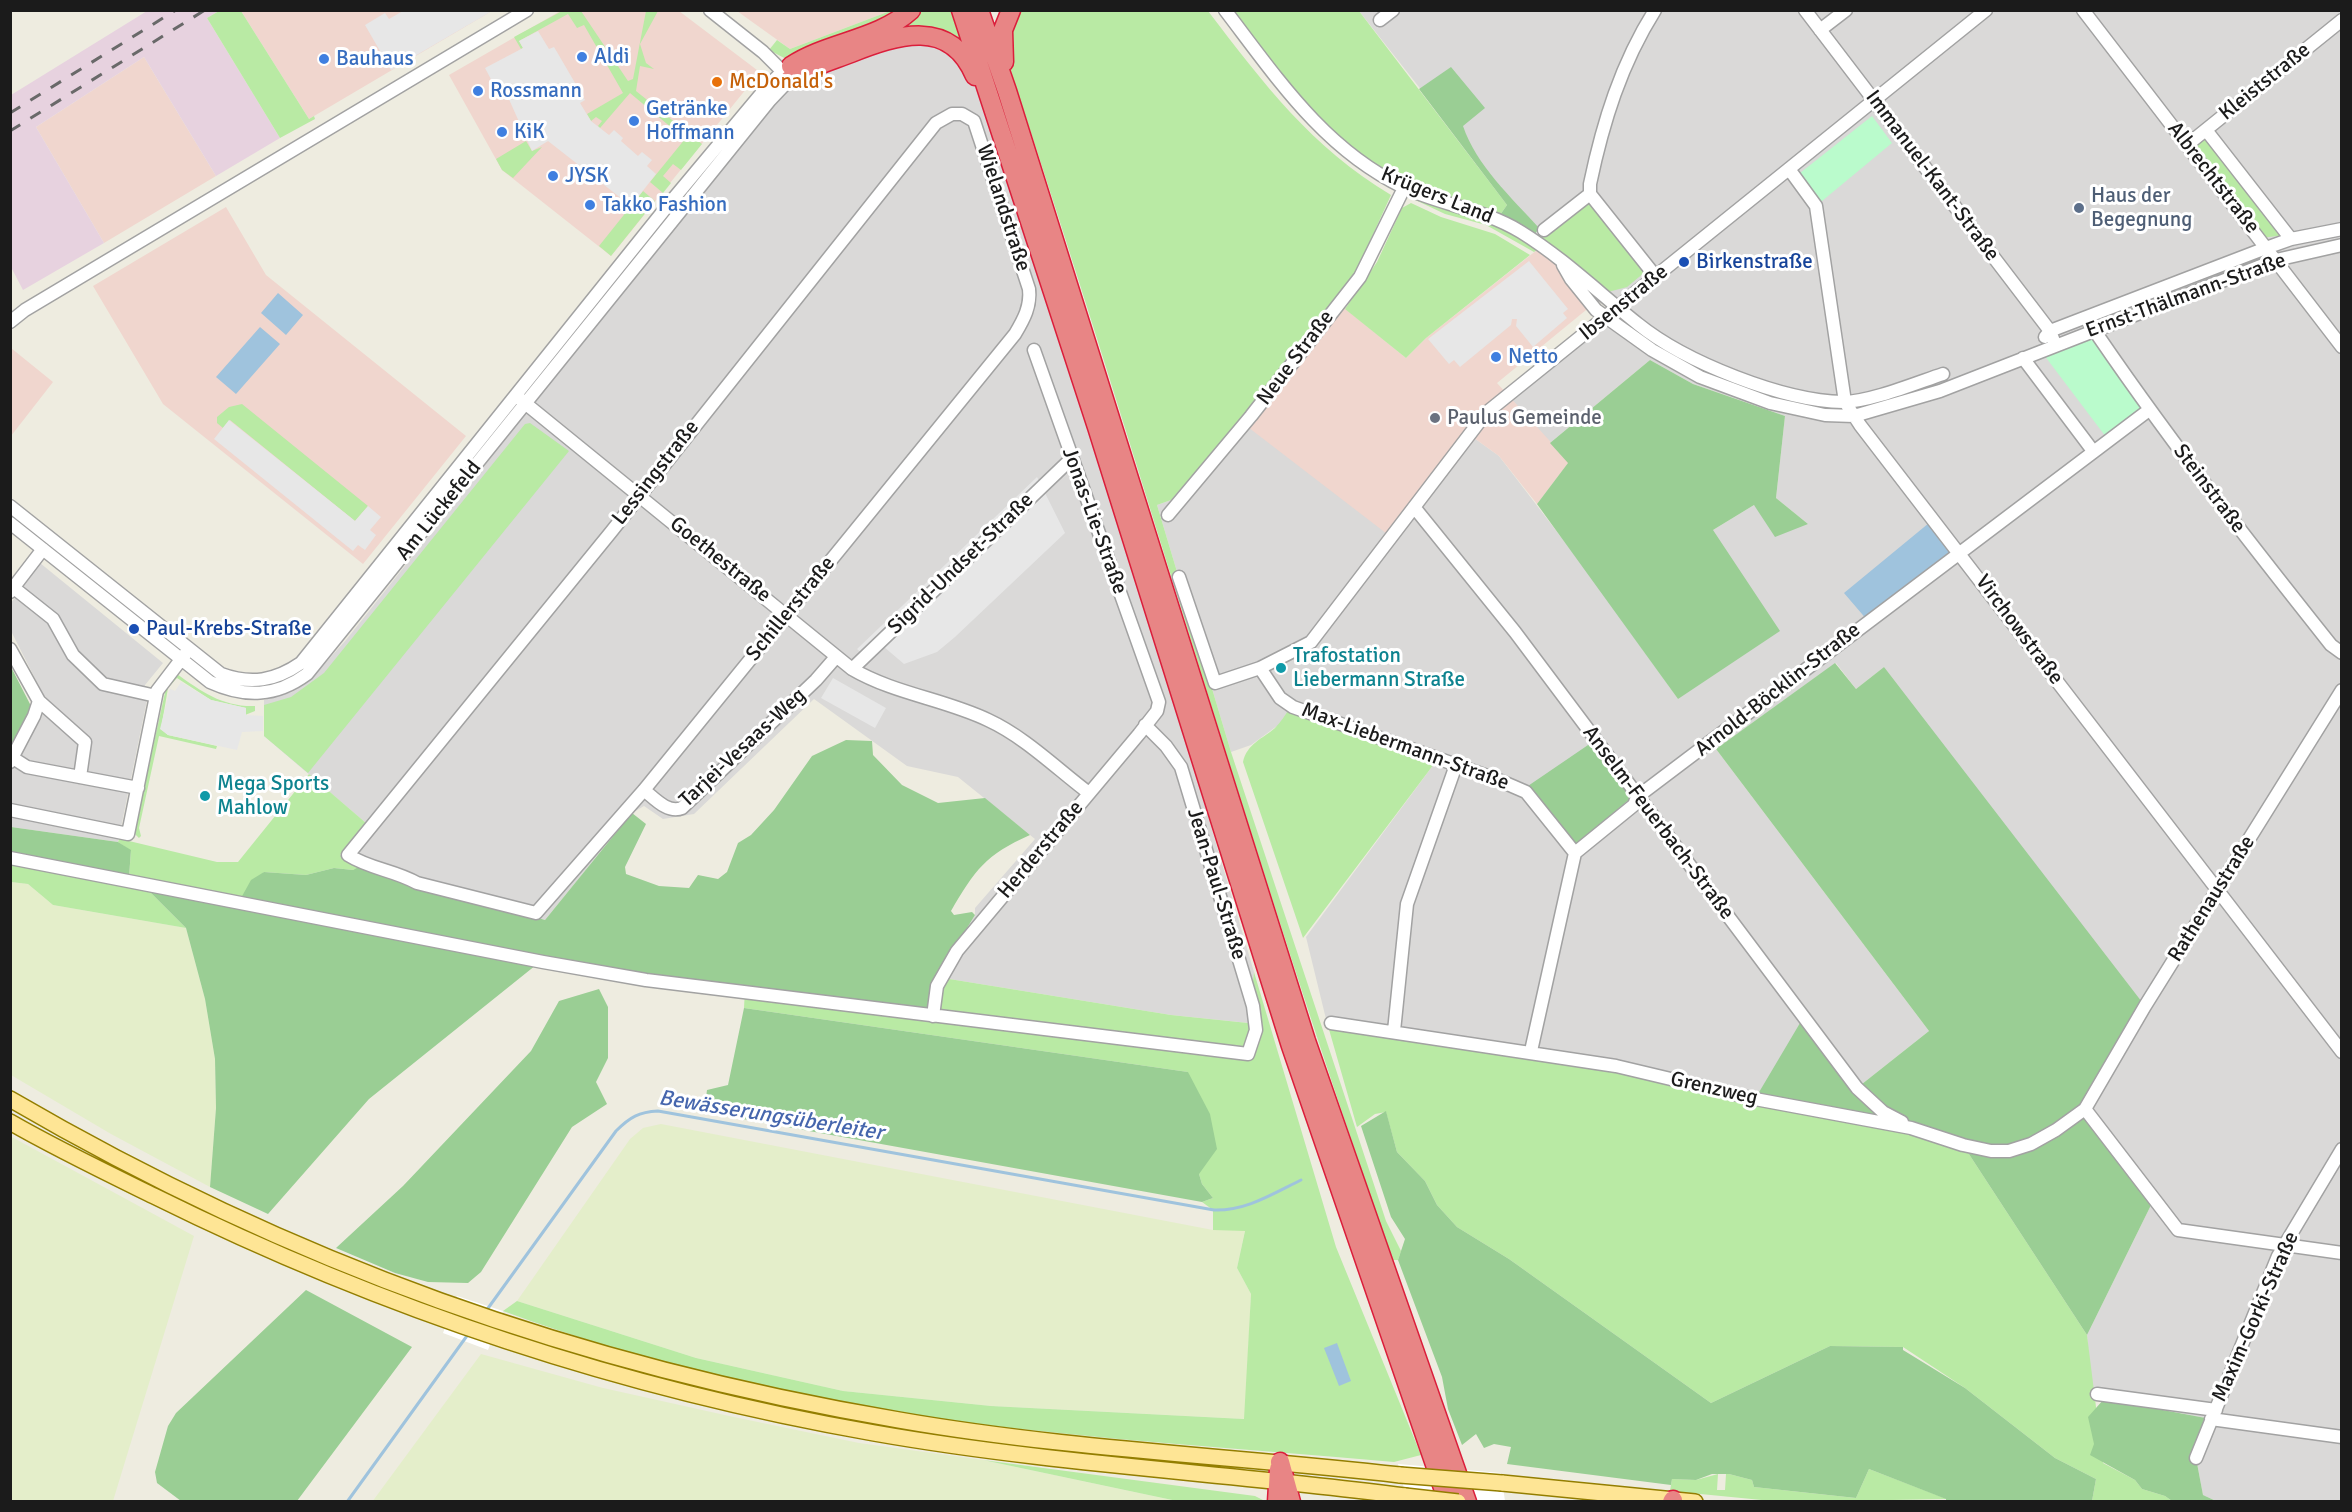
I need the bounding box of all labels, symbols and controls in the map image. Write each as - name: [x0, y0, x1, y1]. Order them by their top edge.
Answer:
- street label: Kleiststraße: [2214, 38, 2316, 126]
- place label: Aldi: [594, 44, 629, 70]
- place label: Bauhaus: [336, 46, 414, 72]
- marker: Aldi: [575, 50, 589, 64]
- marker: Bauhaus: [317, 52, 331, 66]
- place label: McDonald's: [729, 69, 833, 95]
- marker: McDonald's: [710, 75, 724, 89]
- place label: Rossmann: [490, 78, 582, 104]
- marker: Rossmann: [471, 84, 485, 98]
- street label: Immanuel-Kant-Straße: [1860, 86, 2004, 266]
- place label: Getränke Hoffmann: [646, 96, 735, 146]
- marker: Getränke Hoffmann: [627, 114, 641, 128]
- street label: Albrechtstraße: [2162, 117, 2264, 239]
- place label: KiK: [514, 119, 545, 145]
- marker: KiK: [495, 125, 509, 139]
- street label: Wielandstraße: [971, 141, 1035, 275]
- street label: Krügers Land: [1377, 162, 1497, 230]
- place label: JYSK: [565, 163, 609, 189]
- marker: JYSK: [546, 169, 560, 183]
- place label: Haus der Begegnung: [2091, 183, 2192, 233]
- place label: Takko Fashion: [602, 192, 727, 218]
- marker: Takko Fashion: [583, 198, 597, 212]
- marker: Haus der Begegnung: [2072, 201, 2086, 215]
- street label: Ernst-Thälmann-Straße: [2083, 248, 2289, 344]
- place label: Birkenstraße: [1696, 249, 1813, 275]
- marker: Birkenstraße: [1677, 255, 1691, 269]
- street label: Ibsenstraße: [1575, 260, 1673, 346]
- street label: Neue Straße: [1252, 306, 1340, 410]
- place label: Netto: [1508, 344, 1558, 370]
- marker: Netto: [1489, 350, 1503, 364]
- place label: Paulus Gemeinde: [1447, 405, 1602, 431]
- marker: Paulus Gemeinde: [1428, 411, 1442, 425]
- street label: Lessingstraße: [607, 416, 705, 530]
- street label: Steinstraße: [2167, 440, 2251, 538]
- street label: Jonas-Lie-Straße: [1056, 444, 1132, 598]
- street label: Am Lückefeld: [391, 456, 487, 566]
- street label: Sigrid-Undset-Straße: [883, 488, 1039, 640]
- street label: Goethestraße: [664, 512, 776, 608]
- street label: Schillerstraße: [741, 552, 841, 666]
- street label: Virchowstraße: [1970, 570, 2068, 690]
- place label: Paul-Krebs-Straße: [146, 616, 312, 642]
- street label: Arnold-Böcklin-Straße: [1690, 618, 1866, 762]
- marker: Paul-Krebs-Straße: [127, 622, 141, 636]
- place label: Trafostation Liebermann Straße: [1293, 643, 1465, 693]
- marker: Trafostation Liebermann Straße: [1274, 661, 1288, 675]
- street label: Tarjei-Vesaas-Weg: [675, 683, 811, 813]
- street label: Max-Liebermann-Straße: [1298, 698, 1512, 796]
- street label: Anselm-Feuerbach-Straße: [1577, 721, 1739, 925]
- place label: Mega Sports Mahlow: [217, 771, 329, 821]
- marker: Mega Sports Mahlow: [198, 789, 212, 803]
- street label: Herderstraße: [993, 796, 1089, 904]
- street label: Jean-Paul-Straße: [1181, 805, 1251, 963]
- street label: Rathenaustraße: [2163, 831, 2261, 967]
- street label: Grenzweg: [1668, 1067, 1760, 1111]
- water label: Bewässerungsüberleiter: [657, 1085, 885, 1147]
- street label: Maxim-Gorki-Straße: [2207, 1228, 2305, 1406]

